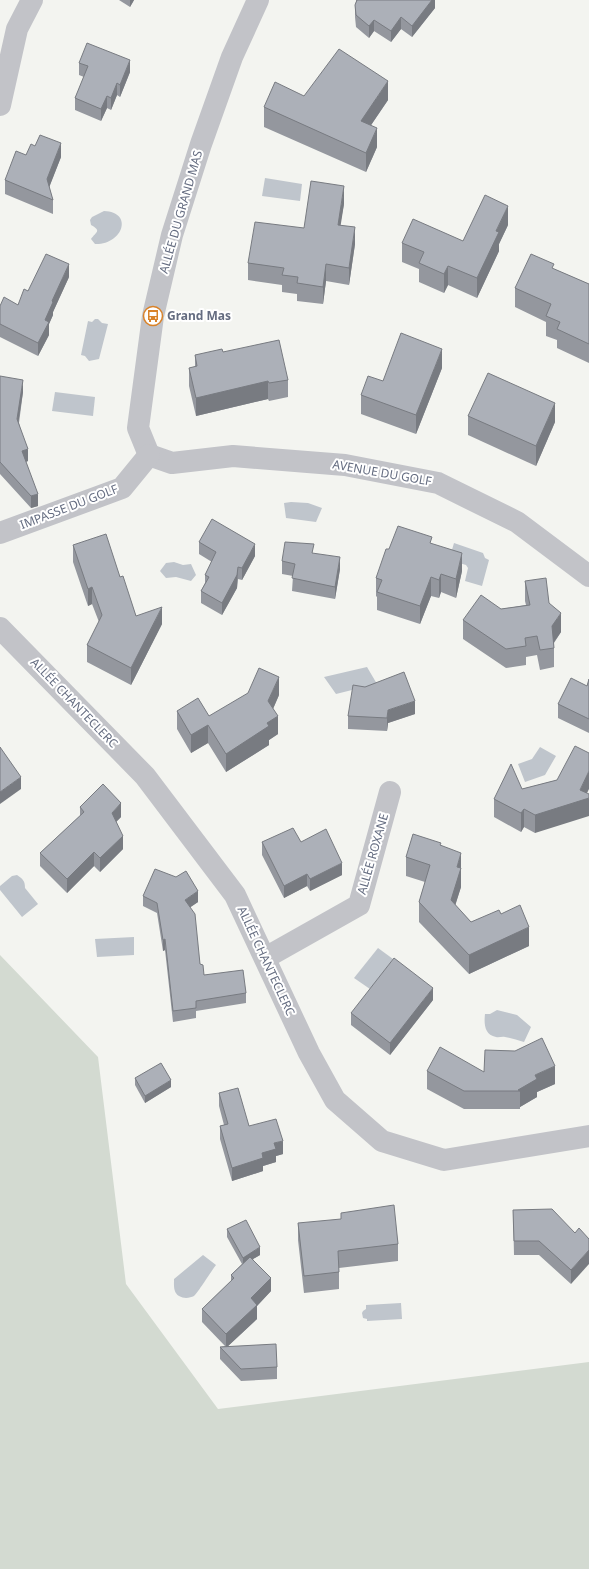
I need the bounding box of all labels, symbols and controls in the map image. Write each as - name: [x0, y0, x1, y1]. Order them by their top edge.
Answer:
- street label: ALLÉE DU GRAND MAS: [155, 148, 206, 275]
- bus stop icon: Grand Mas: [142, 305, 164, 327]
- place label: Grand Mas: [167, 307, 231, 324]
- street label: AVENUE DU GOLF: [331, 455, 433, 490]
- street label: IMPASSE DU GOLF: [17, 480, 120, 533]
- street label: ALLÉE CHANTECLERC: [27, 654, 122, 752]
- street label: ALLÉE ROXANE: [353, 811, 392, 896]
- street label: ALLÉE CHANTECLERC: [234, 903, 299, 1019]

